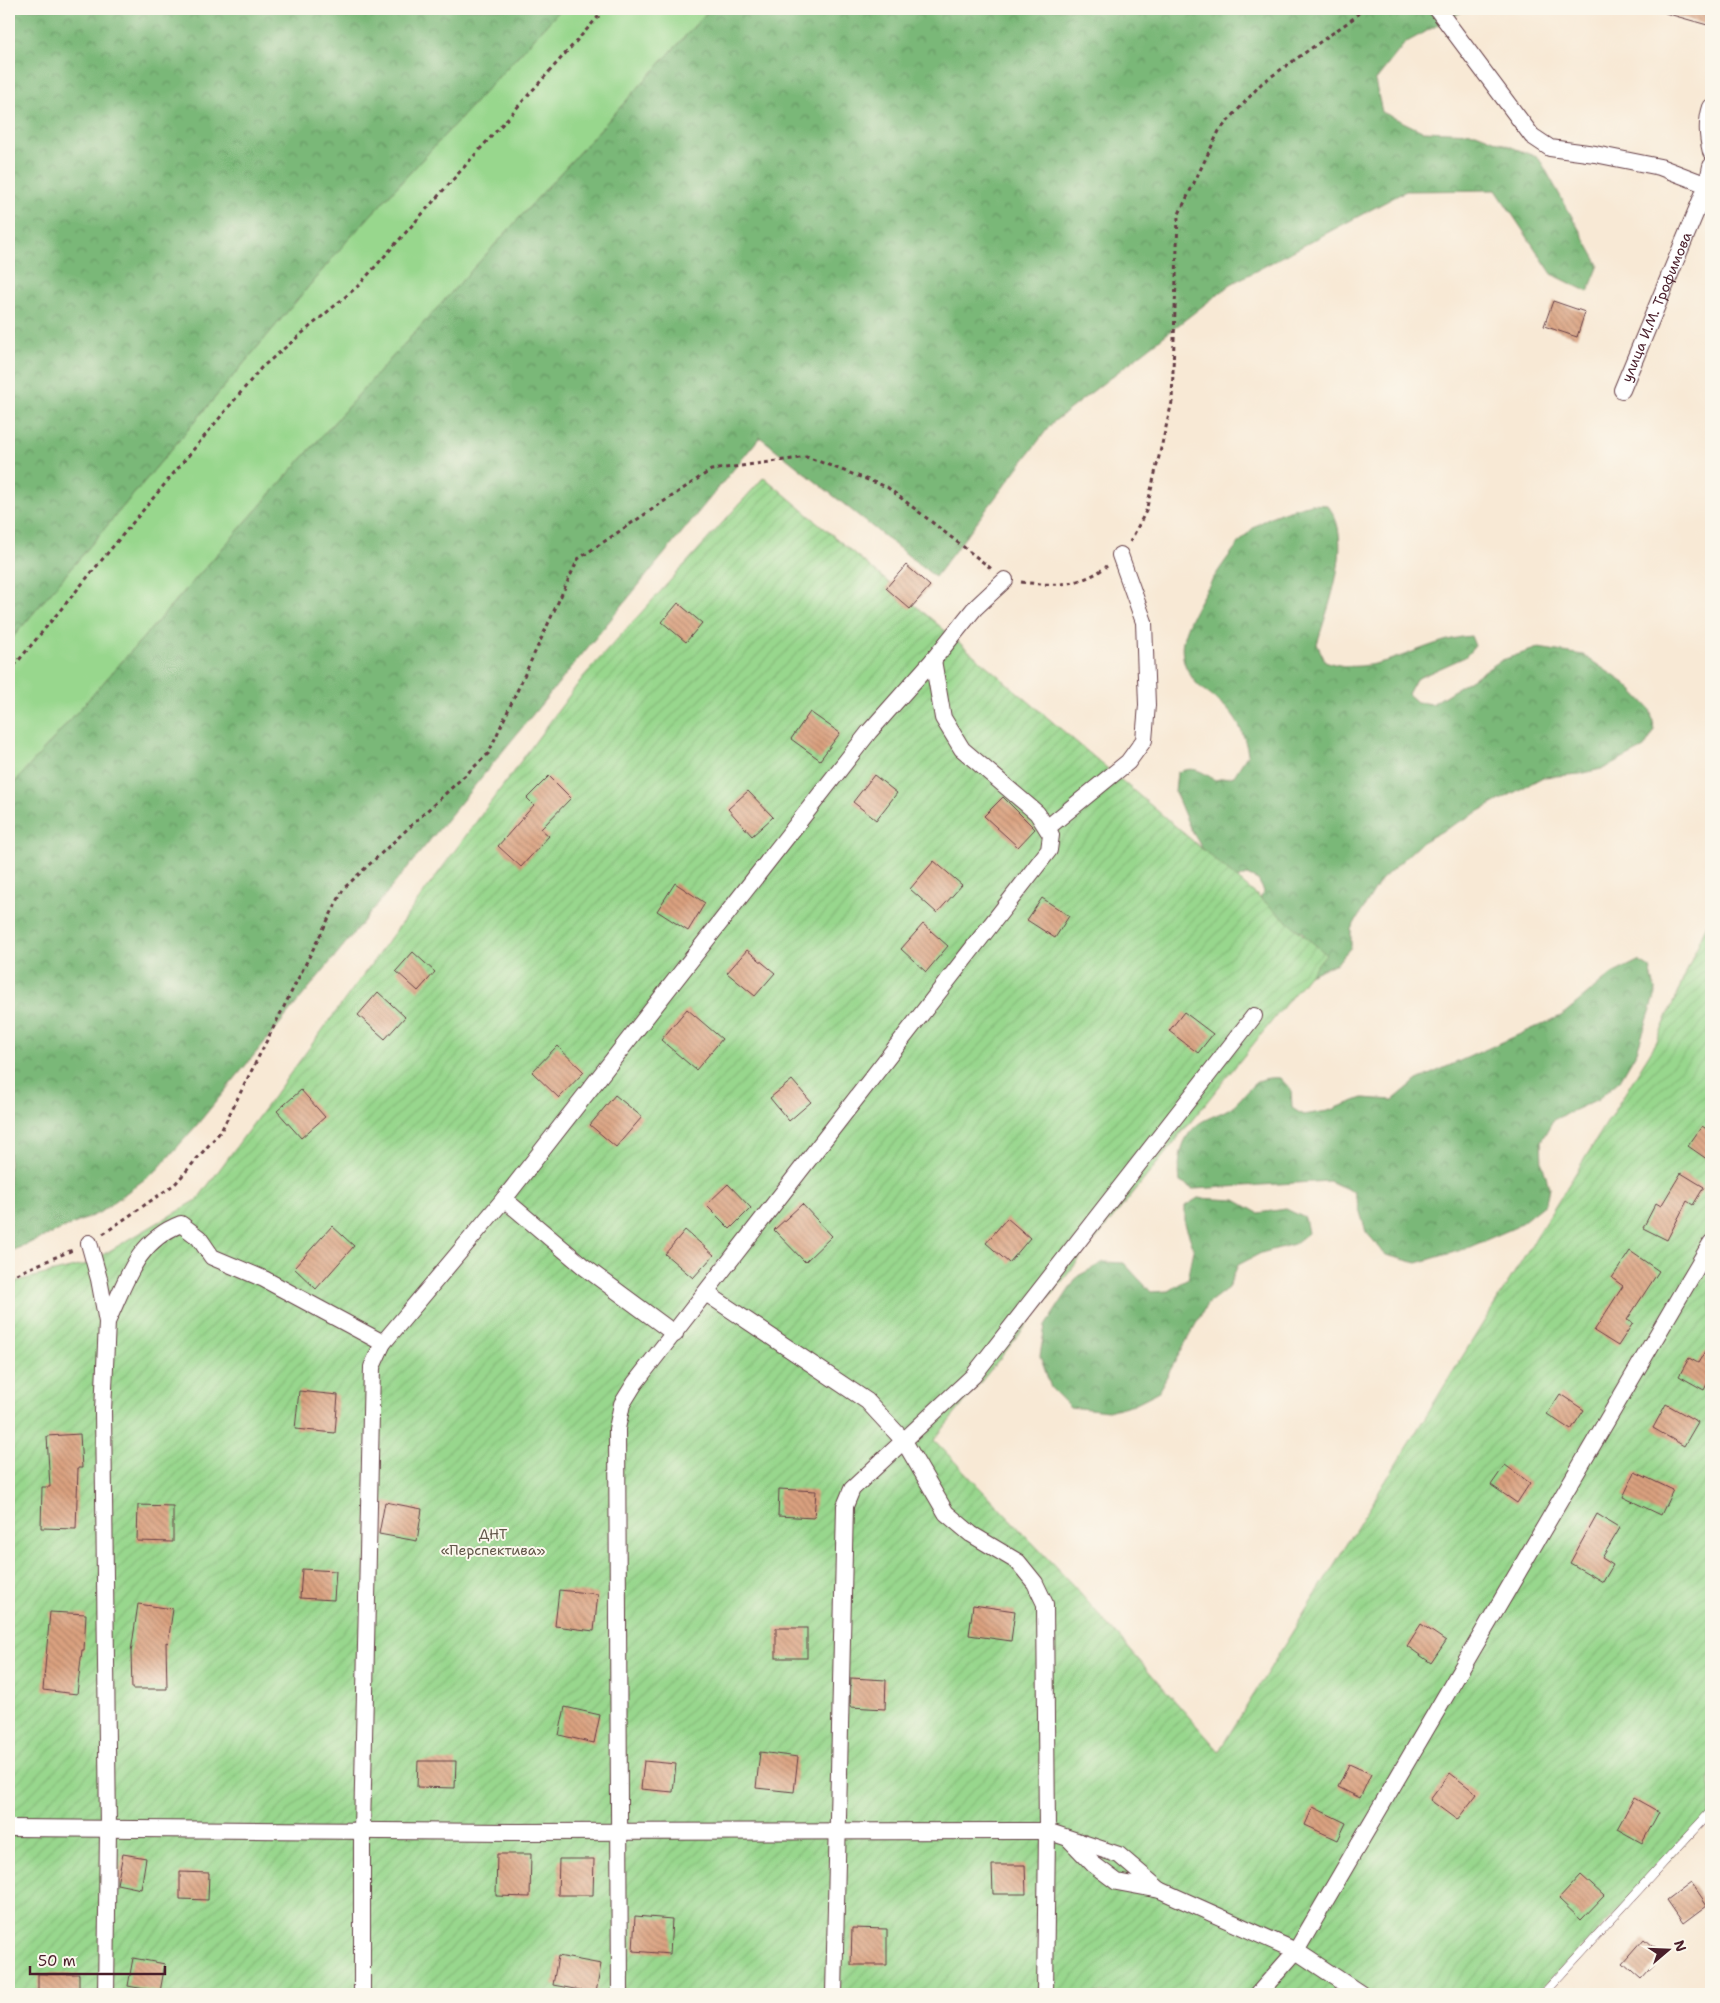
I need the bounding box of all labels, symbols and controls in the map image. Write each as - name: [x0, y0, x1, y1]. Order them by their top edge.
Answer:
- street label: улица И.М. Трофимова: [1617, 229, 1696, 385]
- park label: ДНТ «Перспектива»: [441, 1525, 545, 1559]
- north arrow: [1642, 1926, 1692, 1976]
- text: N: [1670, 1938, 1691, 1954]
- scale bar: [30, 1943, 165, 1975]
- text: 50 m: [38, 1951, 76, 1971]

